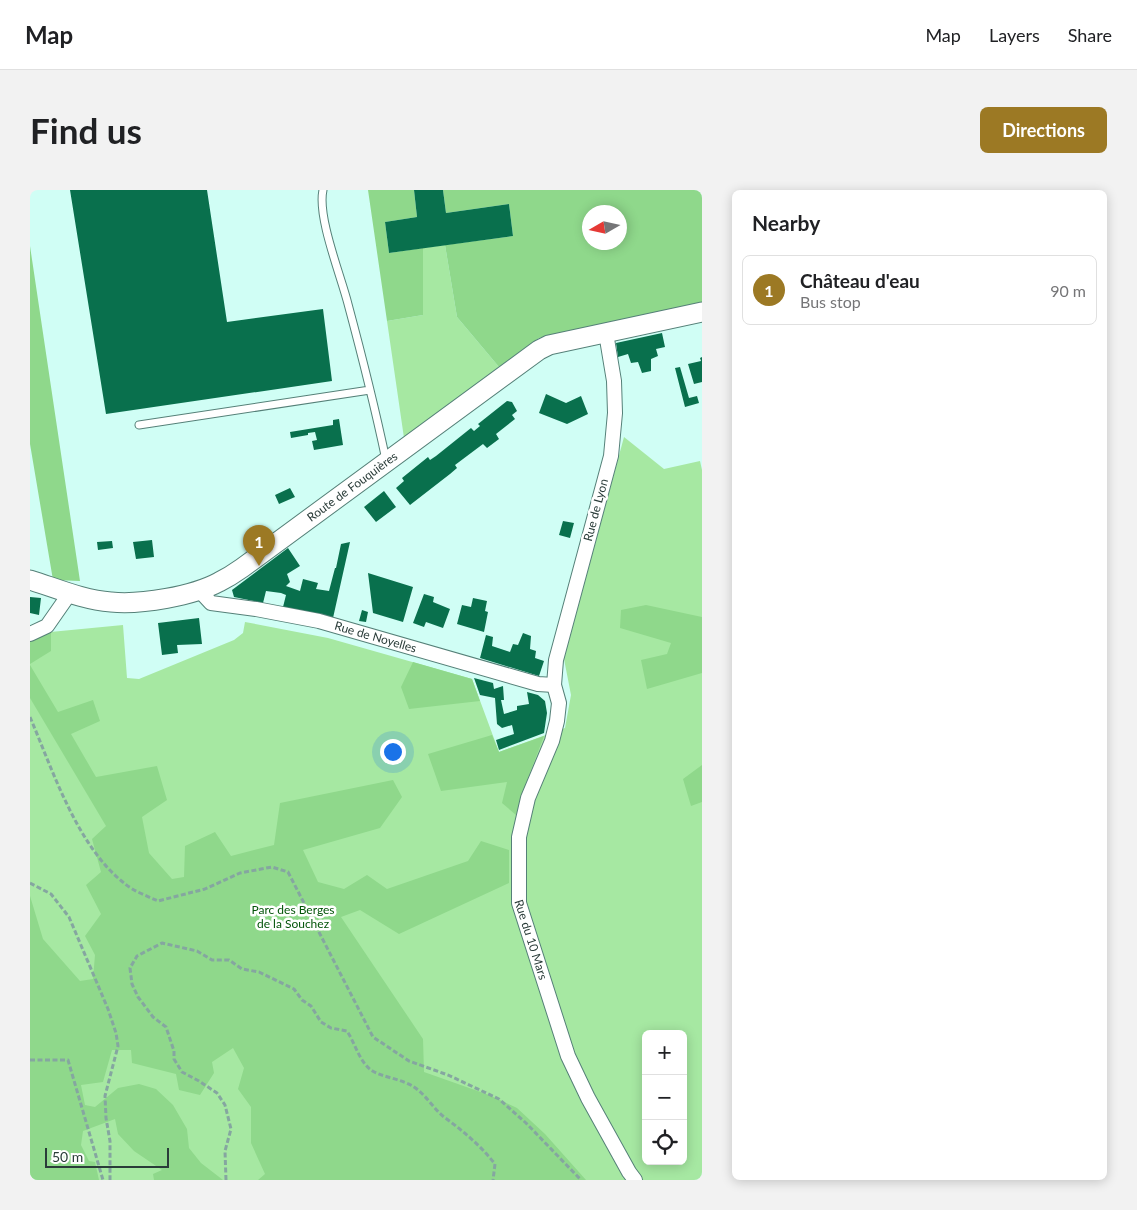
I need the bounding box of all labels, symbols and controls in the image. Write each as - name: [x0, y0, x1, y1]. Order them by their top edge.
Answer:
- text: Map: [25, 20, 73, 49]
- text: Map: [925, 24, 961, 46]
- text: Layers: [989, 24, 1040, 46]
- text: Share: [1068, 24, 1112, 46]
- button: Directions: [980, 107, 1107, 153]
- text: Find us: [30, 109, 142, 151]
- north arrow: [582, 205, 627, 250]
- text: Nearby: [752, 210, 820, 235]
- text: Château d'eau: [800, 269, 920, 292]
- text: 1: [764, 281, 774, 300]
- text: 90 m: [1050, 281, 1086, 300]
- text: Bus stop: [800, 292, 861, 311]
- street label: Route de Fouquières: [304, 448, 400, 525]
- street label: Rue de Lyon: [580, 477, 611, 543]
- pin: 1: [243, 525, 275, 566]
- street label: Rue de Noyelles: [333, 618, 418, 656]
- your location: [380, 739, 406, 765]
- street label: Rue du 10 Mars: [511, 897, 551, 982]
- park label: Parc des Berges de la Souchez: [251, 902, 335, 931]
- map controls: [642, 1030, 687, 1165]
- button: +: [642, 1030, 687, 1075]
- button: −: [642, 1075, 687, 1120]
- button: locate: [642, 1120, 687, 1165]
- scale bar: [45, 1145, 169, 1168]
- text: 50 m: [52, 1148, 83, 1165]

